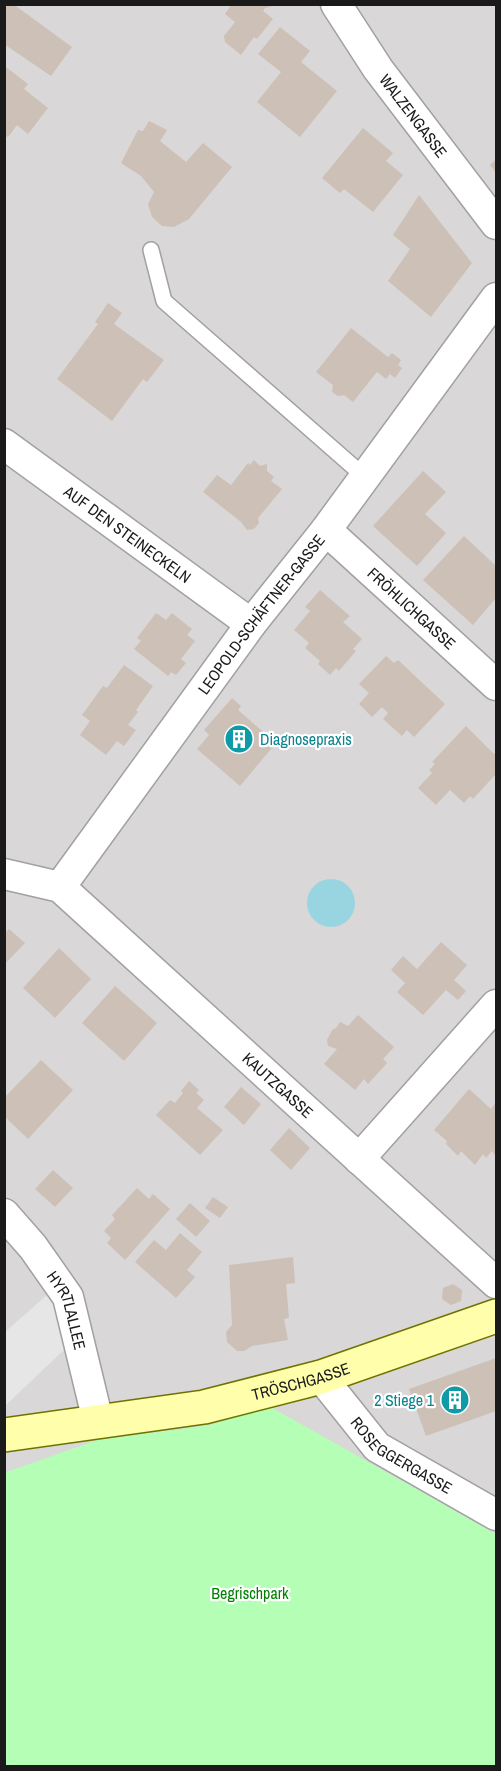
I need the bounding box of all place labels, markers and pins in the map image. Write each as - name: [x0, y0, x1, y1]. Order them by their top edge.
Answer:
- building icon: Diagnosepraxis: [223, 723, 255, 755]
- place label: Diagnosepraxis: [260, 728, 352, 750]
- building icon: 2 Stiege 1: [439, 1384, 471, 1416]
- place label: 2 Stiege 1: [374, 1389, 435, 1411]

